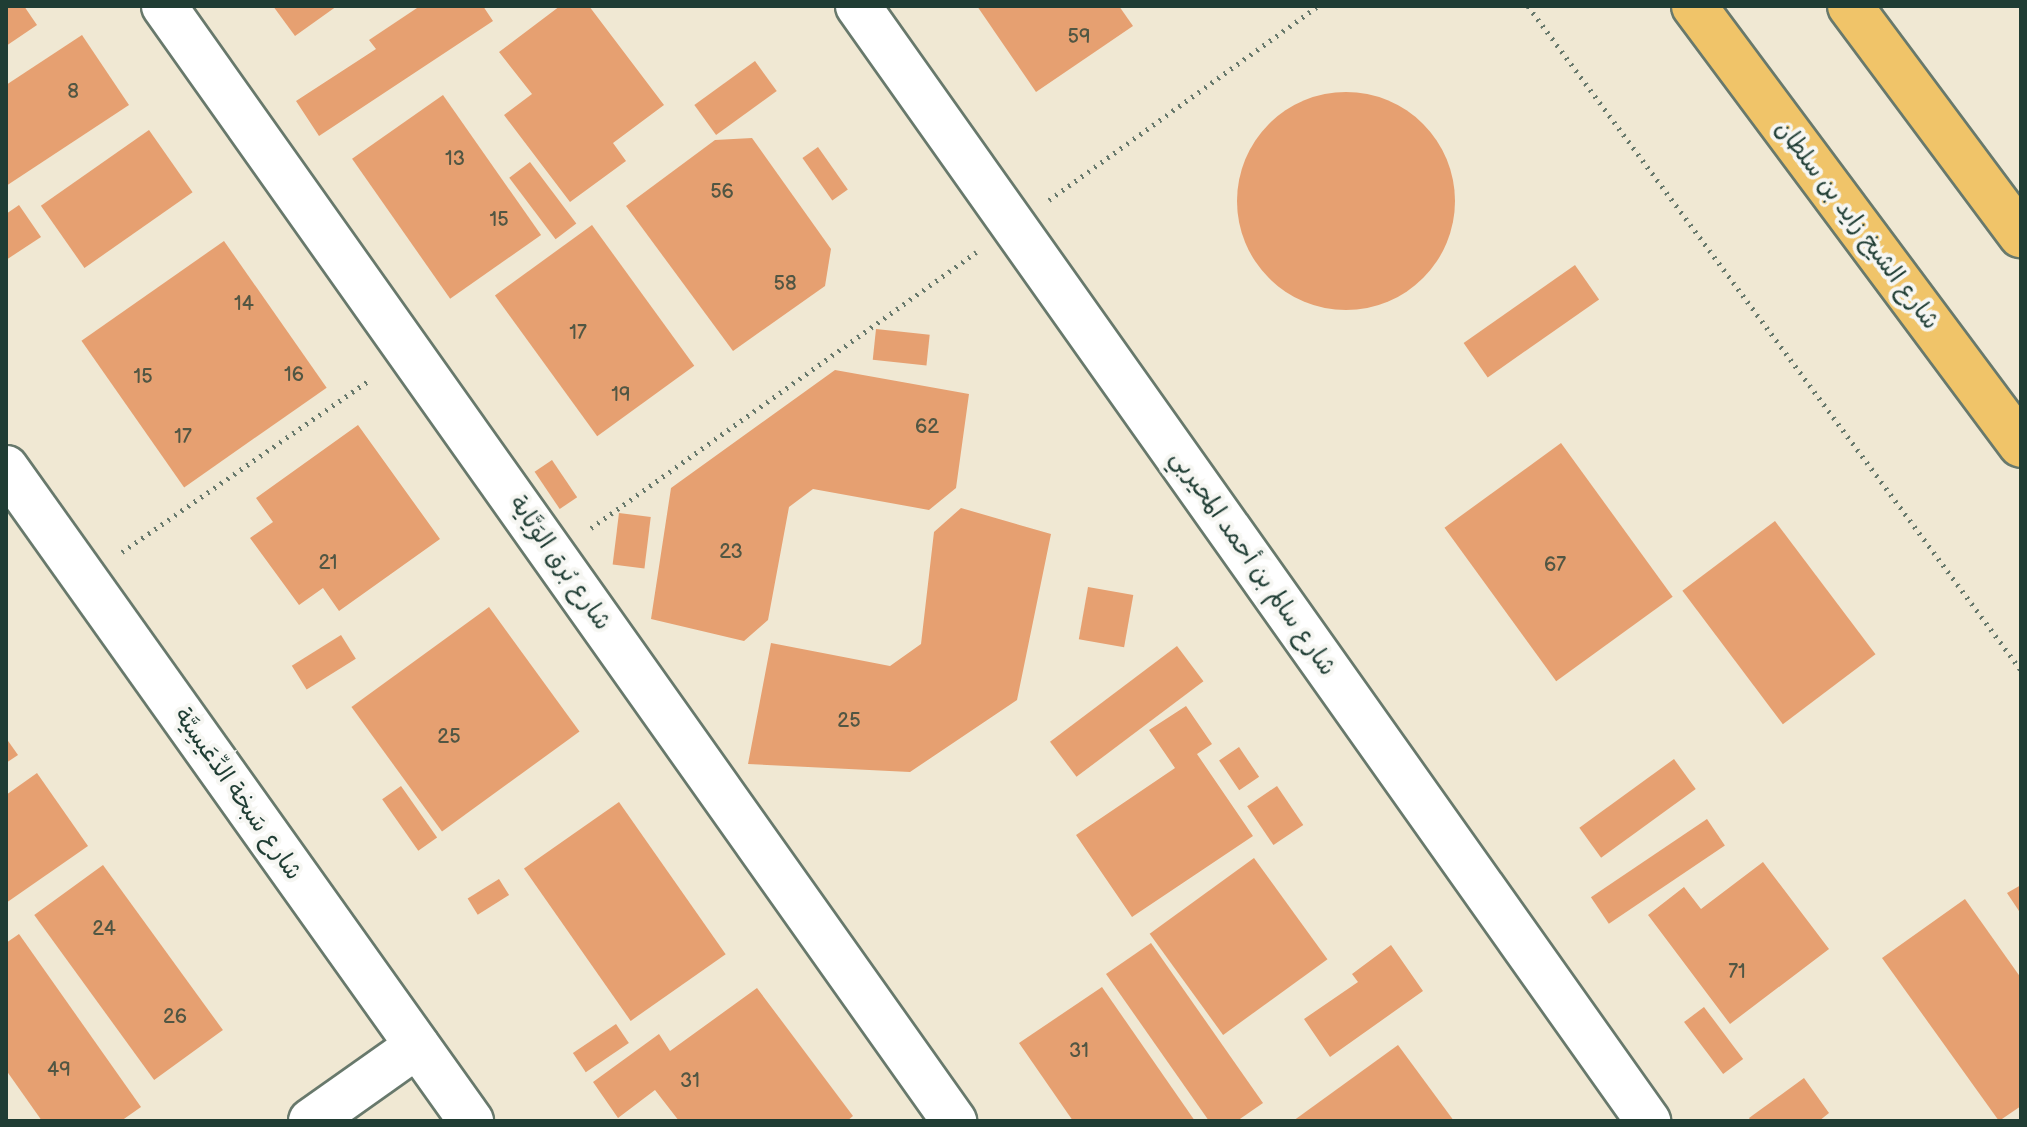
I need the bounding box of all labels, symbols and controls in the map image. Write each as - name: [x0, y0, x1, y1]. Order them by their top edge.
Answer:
- house number: 59: [1067, 25, 1091, 49]
- house number: 8: [67, 80, 79, 104]
- street label: شارع الشيخ زايد بن سلطان: [1769, 115, 1945, 335]
- house number: 13: [445, 147, 465, 171]
- house number: 56: [710, 180, 734, 204]
- house number: 15: [489, 208, 509, 232]
- house number: 58: [773, 272, 797, 296]
- house number: 14: [234, 292, 254, 316]
- house number: 17: [569, 321, 587, 345]
- house number: 16: [284, 363, 304, 387]
- house number: 15: [133, 365, 153, 389]
- house number: 19: [611, 383, 631, 407]
- house number: 62: [915, 415, 939, 439]
- house number: 17: [174, 425, 192, 449]
- street label: شارع سالم بن أحمد المحيربي: [1164, 445, 1342, 681]
- street label: شارع بُرق الوَيَّاية: [503, 490, 617, 636]
- house number: 23: [719, 540, 743, 564]
- house number: 21: [318, 551, 338, 575]
- house number: 67: [1544, 553, 1566, 577]
- street label: شارع سَبخة الدِّعَيسِيَّة: [168, 702, 308, 886]
- house number: 25: [837, 709, 861, 733]
- house number: 25: [437, 725, 461, 749]
- house number: 24: [92, 917, 116, 941]
- house number: 71: [1728, 960, 1746, 984]
- house number: 26: [163, 1005, 187, 1029]
- house number: 31: [1069, 1039, 1089, 1063]
- house number: 49: [47, 1058, 71, 1082]
- house number: 31: [680, 1069, 700, 1093]

